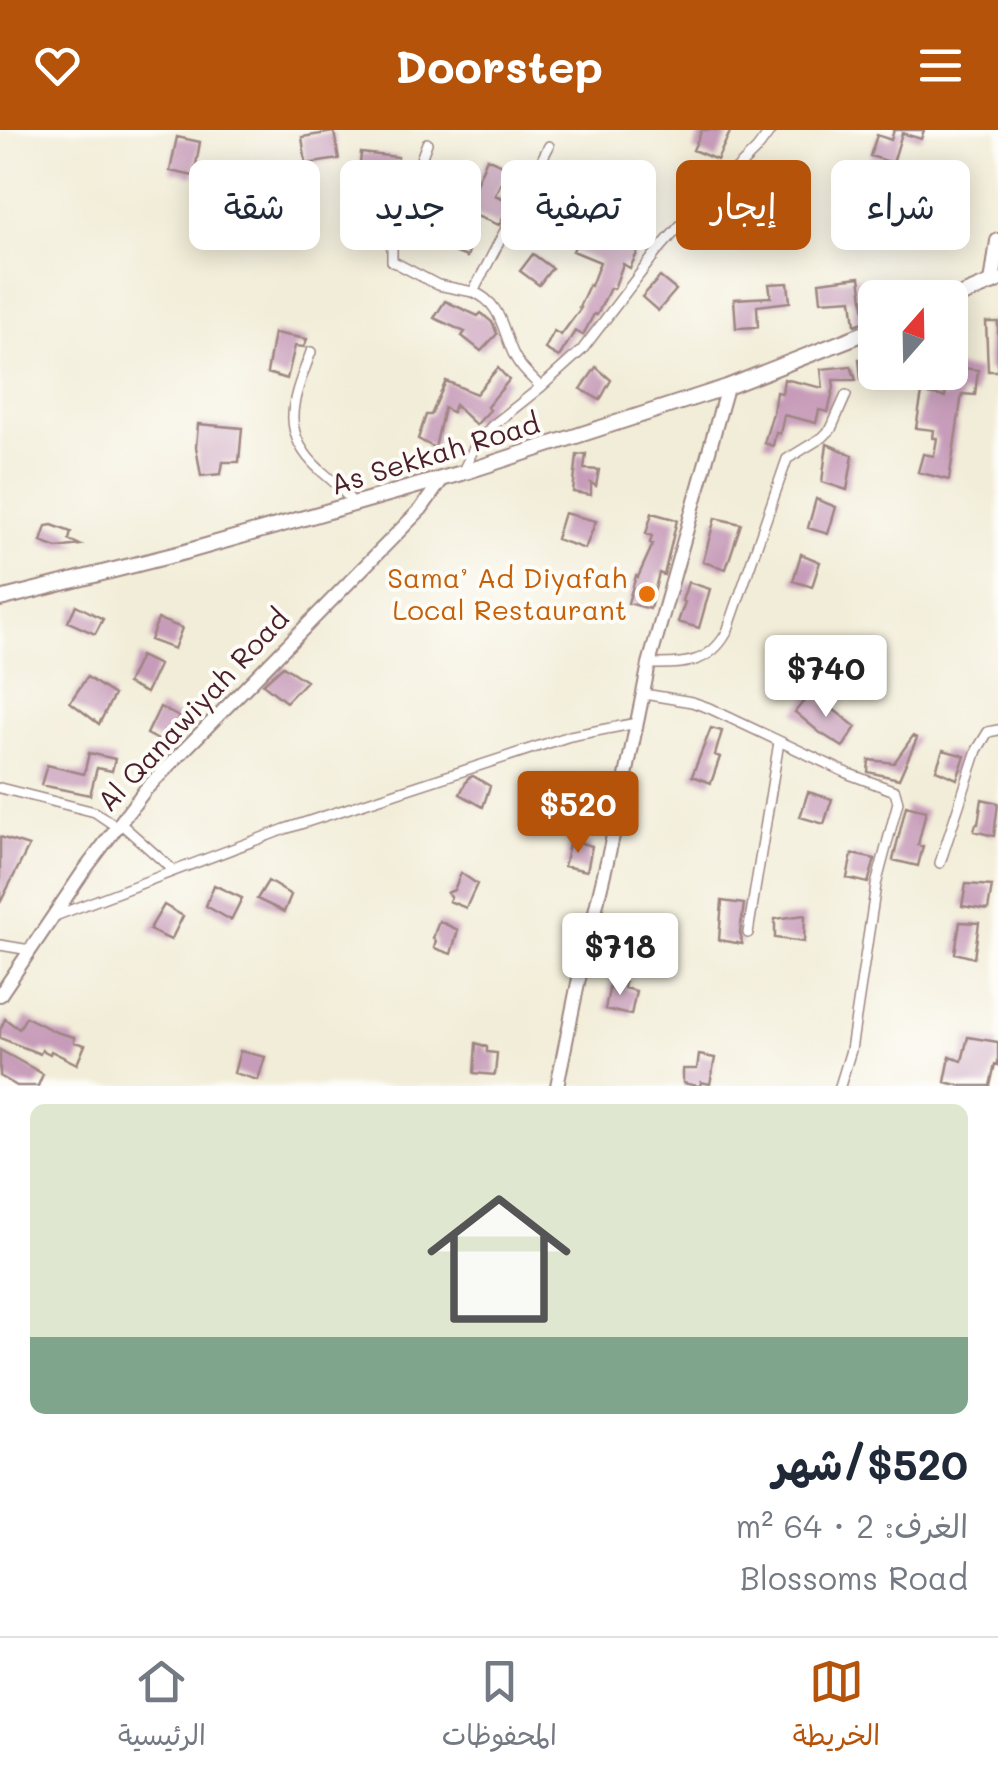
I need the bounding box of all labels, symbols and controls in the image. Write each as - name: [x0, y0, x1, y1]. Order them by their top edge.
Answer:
- text: Doorstep: [395, 36, 603, 94]
- icon: heart: [30, 38, 85, 93]
- icon: menu: [913, 38, 968, 93]
- chip: شقة: [189, 160, 320, 250]
- chip: جديد: [340, 160, 481, 250]
- chip: تصفية: [501, 160, 656, 250]
- chip: إيجار: [676, 160, 811, 250]
- chip: شراء: [831, 160, 970, 250]
- north arrow: [858, 280, 968, 390]
- map controls: [858, 280, 968, 390]
- street label: As Sekkah Road: [326, 404, 544, 502]
- place label: Sama’ Ad Diyafah Local Restaurant: [387, 559, 627, 627]
- marker: Sama’ Ad Diyafah Local Restaurant: [636, 583, 658, 605]
- street label: Al Qanawiyah Road: [89, 600, 296, 818]
- pin: $740: [767, 635, 885, 720]
- text: $740: [787, 646, 865, 688]
- pin: $520: [519, 771, 637, 856]
- text: $520: [540, 782, 616, 824]
- pin: $718: [561, 913, 679, 998]
- text: $718: [584, 924, 656, 966]
- icon: home: [409, 1169, 589, 1349]
- text: $520/شهر: [773, 1436, 968, 1491]
- text: الغرف: 2 · 64 m²: [736, 1504, 968, 1546]
- text: Blossoms Road: [740, 1556, 968, 1598]
- tab: الرئيسية: [118, 1654, 206, 1760]
- tab: المحفوظات: [442, 1654, 557, 1760]
- tab: الخريطة: [793, 1654, 880, 1760]

